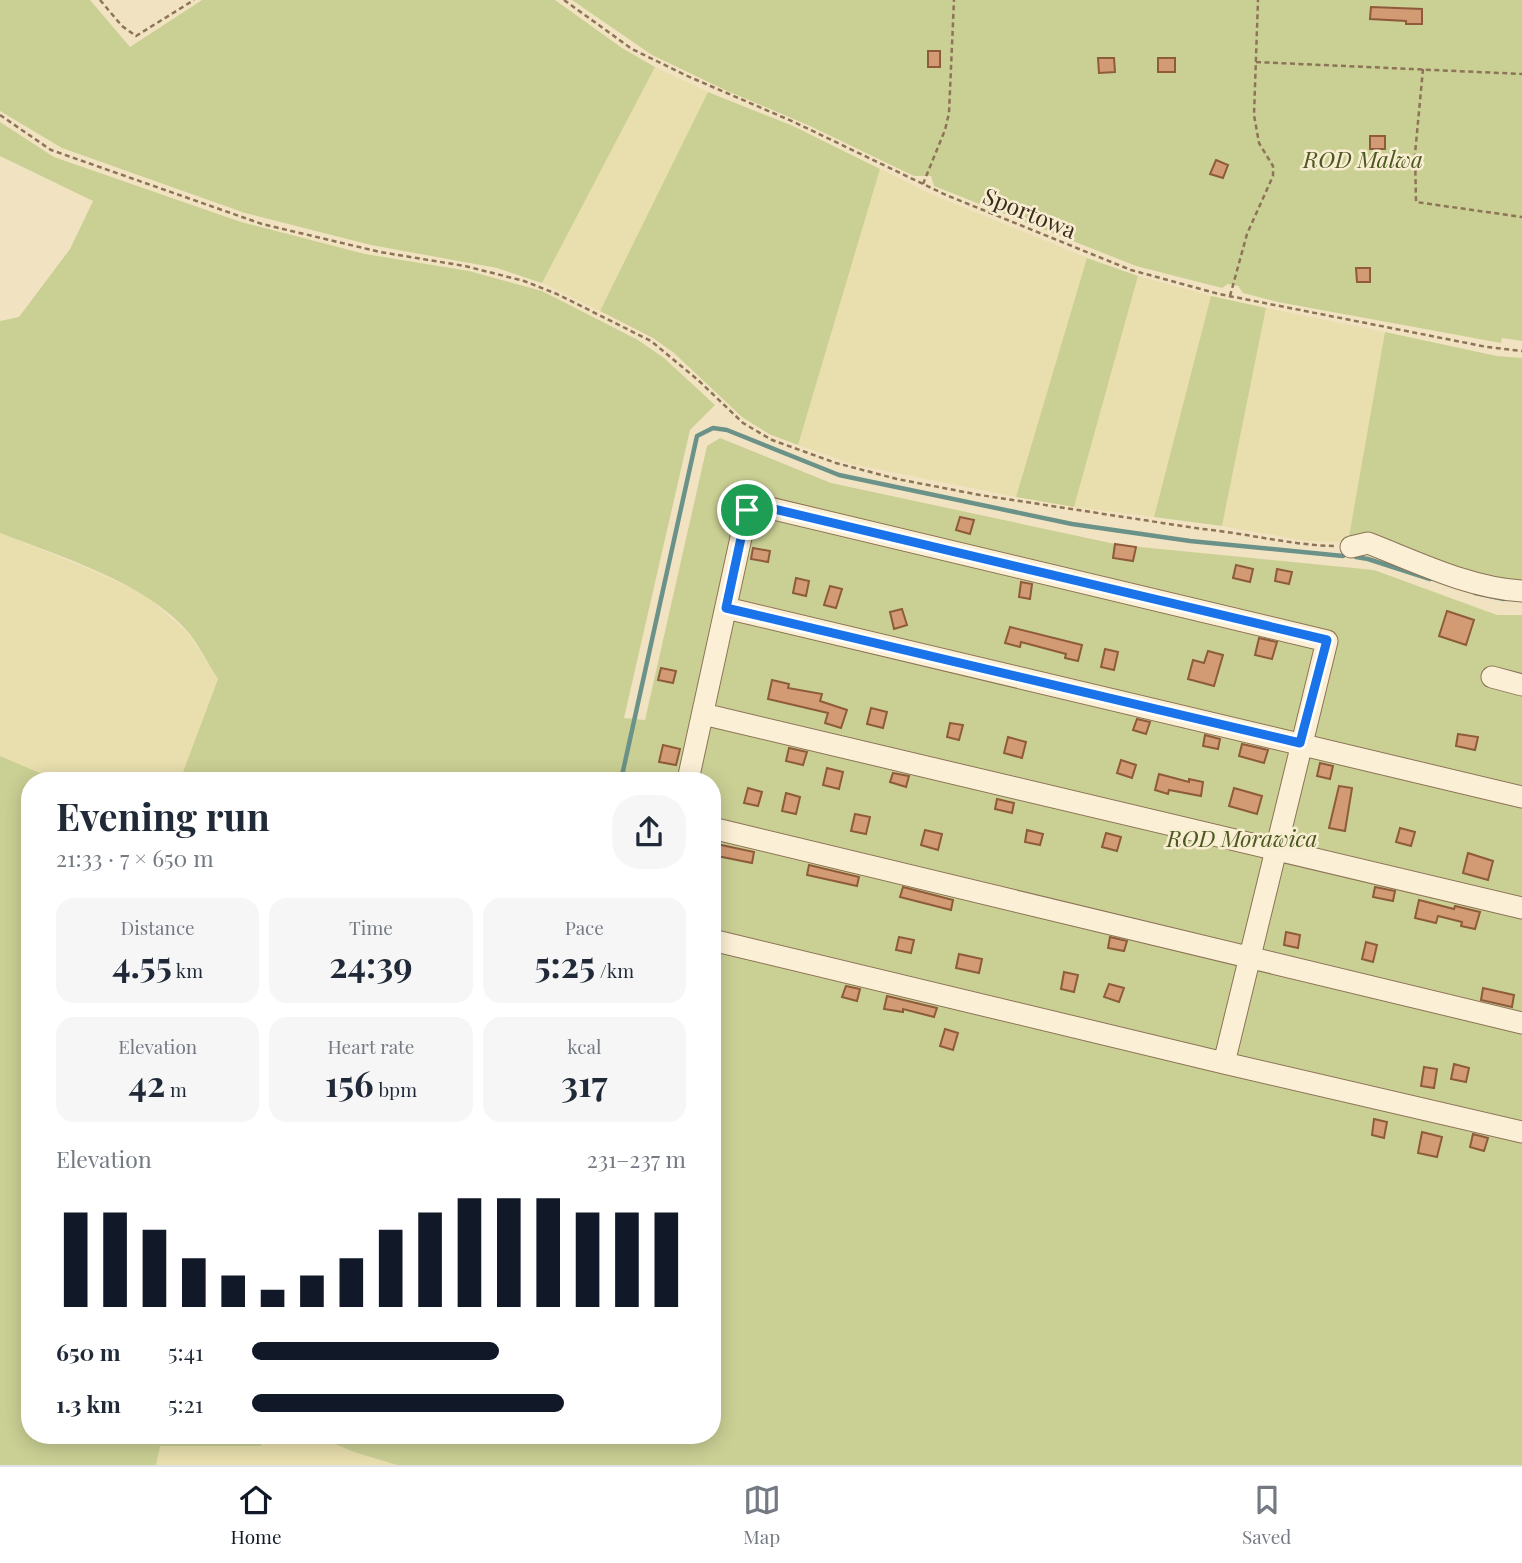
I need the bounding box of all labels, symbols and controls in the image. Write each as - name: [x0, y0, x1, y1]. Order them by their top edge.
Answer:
- park label: ROD Malwa: [1302, 143, 1423, 174]
- street label: Sportowa: [979, 179, 1082, 245]
- pin: [717, 480, 777, 540]
- icon: arrive: [728, 491, 766, 529]
- text: Evening run: [56, 790, 270, 841]
- button: share: [612, 795, 686, 869]
- park label: ROD Morawica: [1165, 822, 1318, 853]
- text: 21:33 · 7 × 650 m: [56, 842, 214, 873]
- text: Distance: [121, 914, 195, 940]
- text: Time: [349, 914, 393, 940]
- text: Pace: [565, 914, 604, 940]
- text: 4.55: [112, 940, 172, 987]
- text: 24:39: [329, 940, 413, 987]
- text: 5:25: [534, 940, 595, 987]
- text: km: [172, 957, 203, 983]
- text: /km: [595, 957, 634, 983]
- text: Elevation: [118, 1033, 197, 1059]
- text: Heart rate: [328, 1033, 414, 1059]
- text: kcal: [567, 1033, 601, 1059]
- text: 42: [128, 1059, 165, 1106]
- text: 156: [325, 1059, 374, 1106]
- text: 317: [561, 1059, 608, 1106]
- text: m: [165, 1076, 187, 1102]
- text: bpm: [374, 1076, 417, 1102]
- text: Elevation: [56, 1143, 152, 1174]
- text: 231–237 m: [587, 1143, 686, 1174]
- text: 650 m: [56, 1336, 120, 1367]
- text: 5:41: [168, 1336, 204, 1367]
- text: 1.3 km: [56, 1388, 121, 1419]
- text: 5:21: [168, 1388, 203, 1419]
- tab: Home: [231, 1481, 282, 1549]
- tab: Map: [743, 1481, 781, 1549]
- tab: Saved: [1242, 1481, 1291, 1549]

